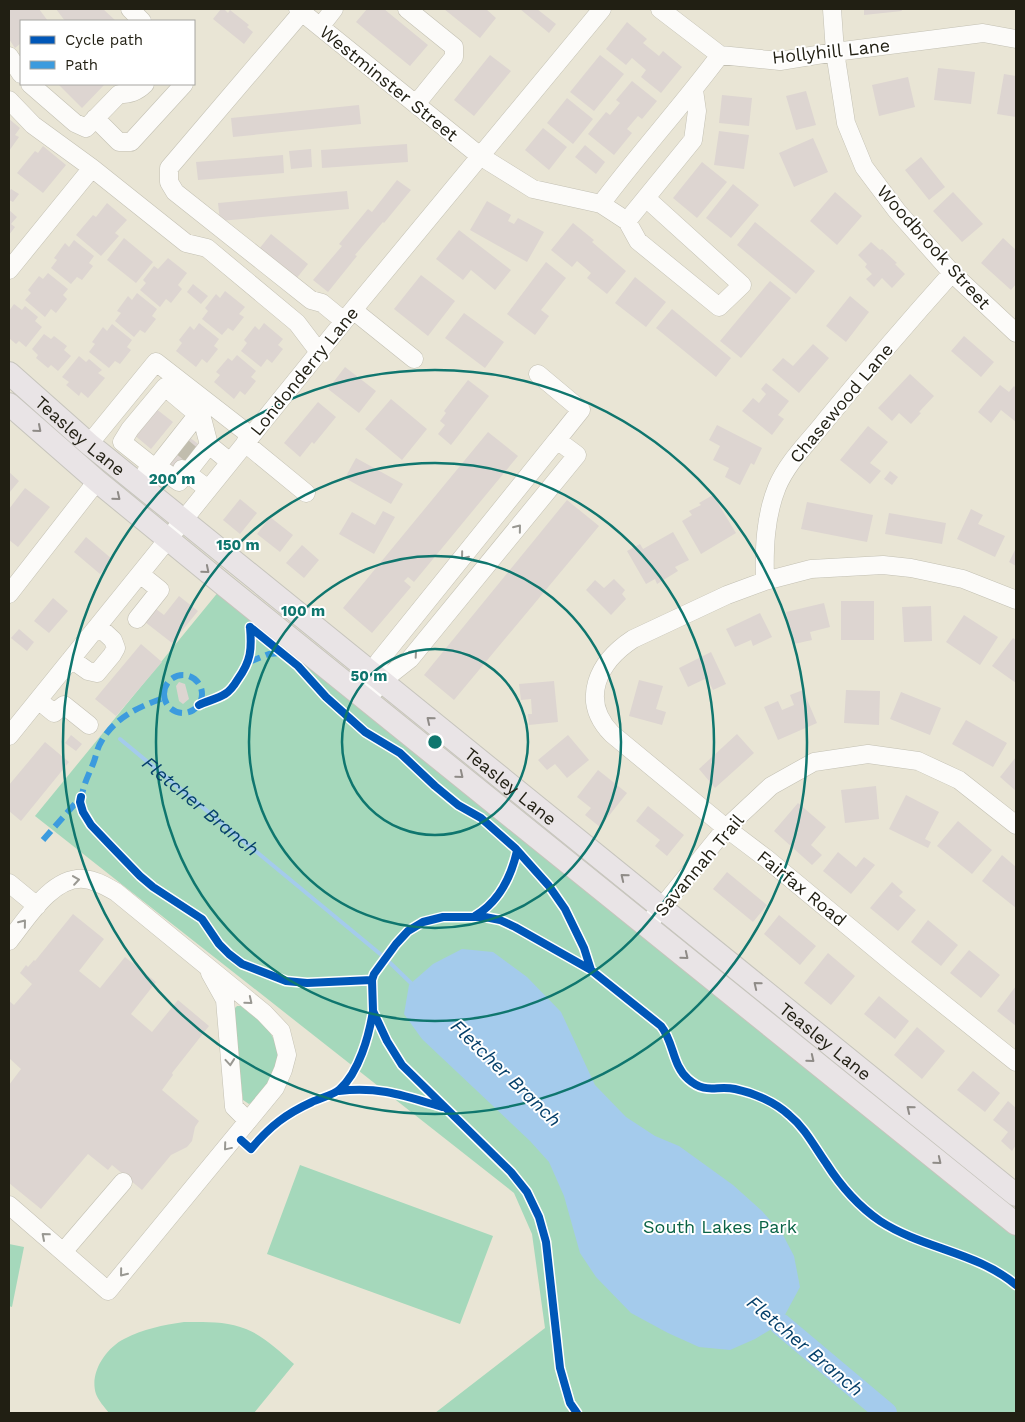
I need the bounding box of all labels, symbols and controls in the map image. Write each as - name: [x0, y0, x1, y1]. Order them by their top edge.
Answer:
- legend: [20, 20, 195, 85]
- street label: Westminster Street: [316, 21, 463, 146]
- text: Cycle path: [65, 31, 143, 49]
- street label: Hollyhill Lane: [771, 34, 891, 68]
- text: Path: [65, 56, 98, 74]
- street label: Woodbrook Street: [873, 181, 996, 314]
- street label: Londonderry Lane: [246, 302, 362, 440]
- street label: Chasewood Lane: [785, 339, 897, 467]
- street label: Teasley Lane: [31, 391, 130, 480]
- one-way arrow: [32, 424, 41, 433]
- text: 200 m: [149, 470, 195, 488]
- one-way arrow: [111, 491, 120, 499]
- one-way arrow: [512, 525, 520, 534]
- text: 150 m: [216, 536, 260, 554]
- one-way arrow: [462, 550, 470, 559]
- one-way arrow: [200, 564, 209, 572]
- text: 100 m: [281, 602, 325, 620]
- one-way arrow: [408, 650, 417, 659]
- text: 50 m: [351, 667, 387, 685]
- one-way arrow: [426, 716, 435, 725]
- centre of rings: [426, 733, 444, 751]
- street label: Teasley Lane: [461, 742, 561, 829]
- water label: Fletcher Branch: [138, 751, 264, 861]
- one-way arrow: [454, 769, 463, 777]
- street label: Savannah Trail: [650, 809, 748, 920]
- street label: Fairfax Road: [753, 846, 851, 930]
- one-way arrow: [620, 874, 629, 883]
- one-way arrow: [72, 876, 81, 886]
- one-way arrow: [17, 920, 26, 929]
- one-way arrow: [679, 951, 688, 959]
- one-way arrow: [754, 982, 763, 990]
- one-way arrow: [244, 995, 253, 1004]
- street label: Teasley Lane: [776, 997, 876, 1084]
- water label: Fletcher Branch: [446, 1015, 566, 1131]
- one-way arrow: [805, 1053, 814, 1061]
- one-way arrow: [225, 1058, 236, 1066]
- one-way arrow: [907, 1106, 916, 1115]
- one-way arrow: [223, 1142, 232, 1151]
- one-way arrow: [932, 1155, 941, 1164]
- park label: South Lakes Park: [643, 1216, 797, 1237]
- one-way arrow: [42, 1234, 51, 1242]
- one-way arrow: [120, 1267, 129, 1276]
- water label: Fletcher Branch: [742, 1291, 868, 1401]

